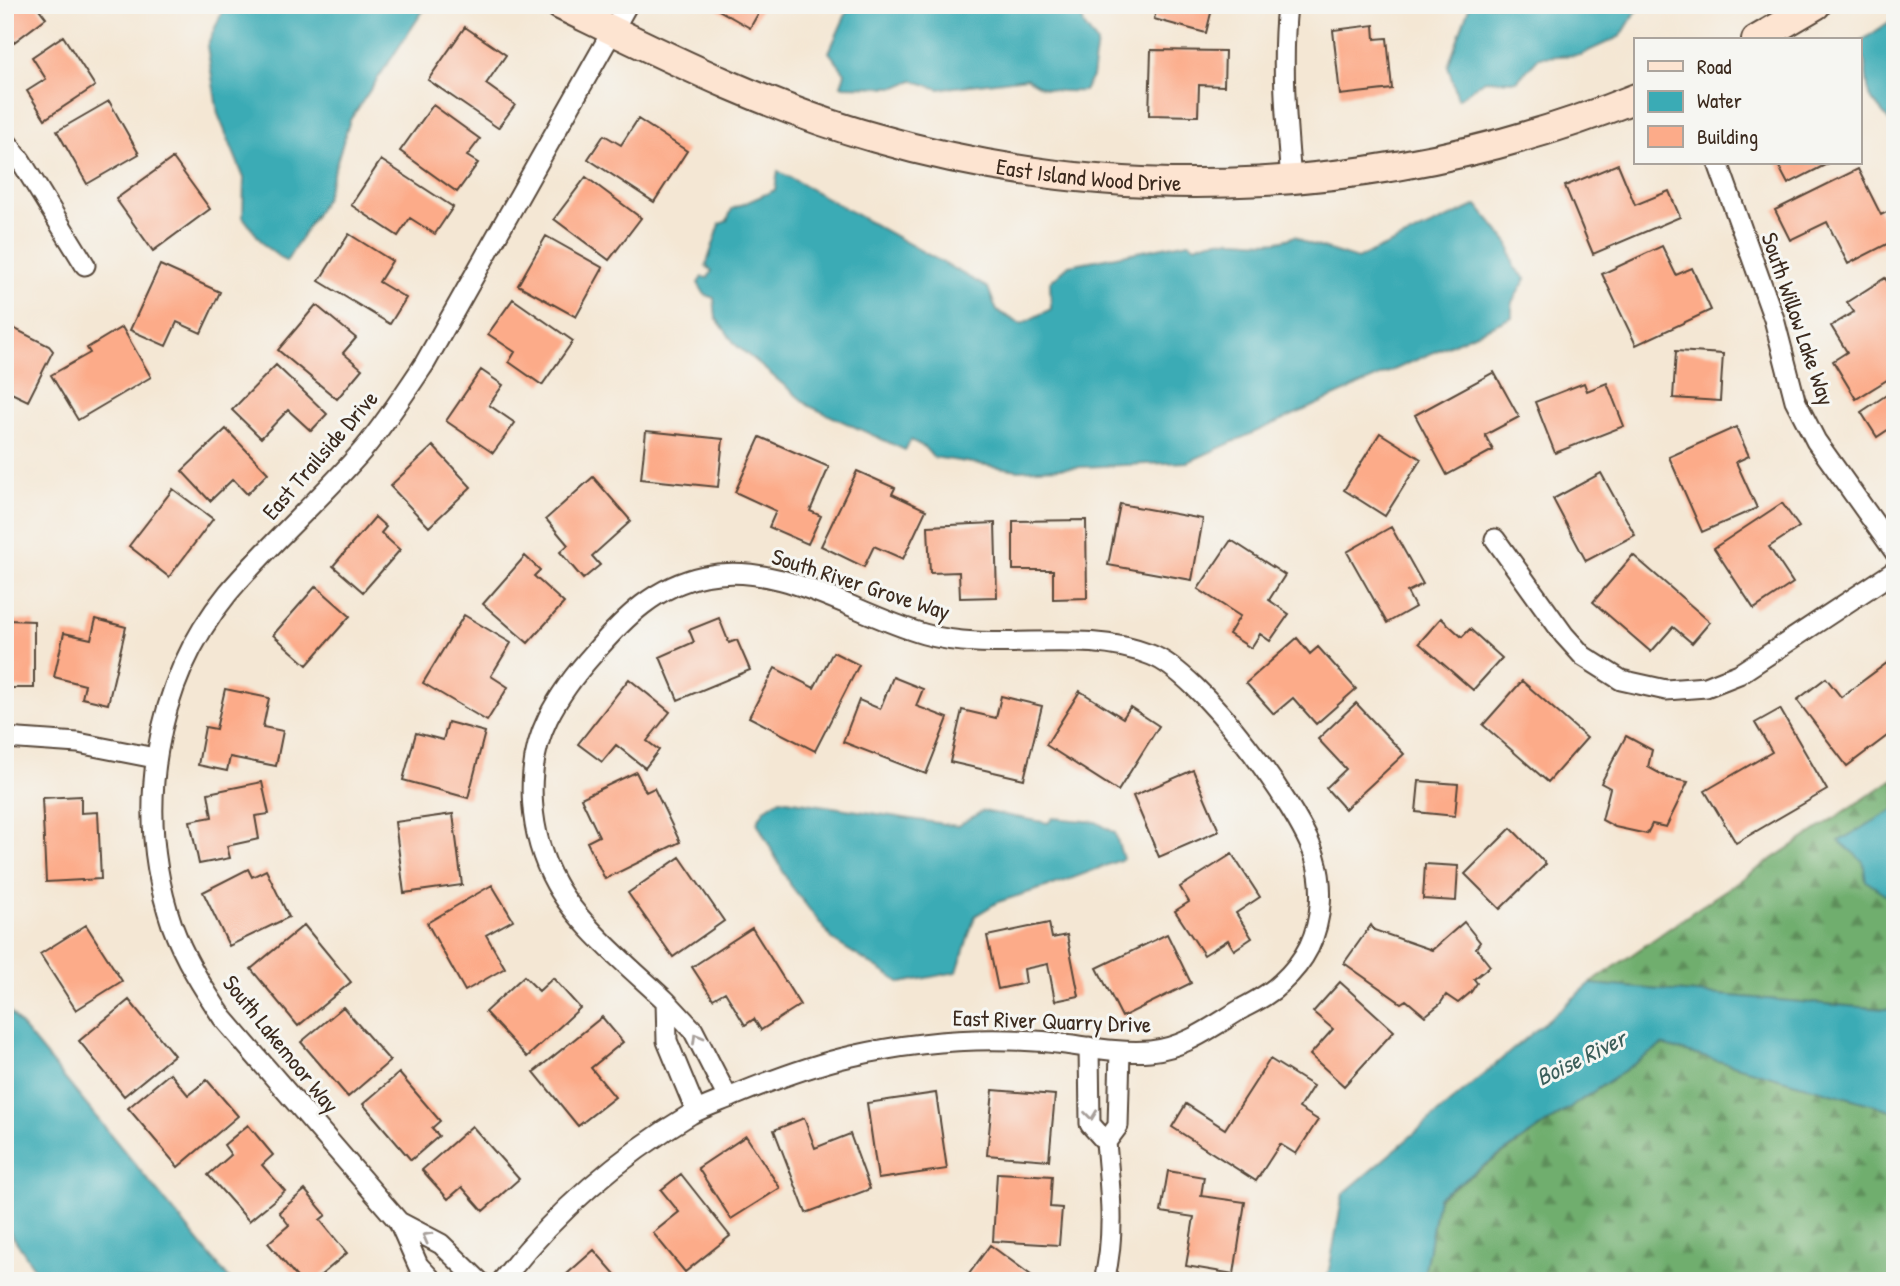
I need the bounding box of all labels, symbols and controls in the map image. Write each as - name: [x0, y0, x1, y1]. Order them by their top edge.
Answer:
- legend: [1634, 38, 1862, 164]
- text: Road: [1697, 52, 1731, 81]
- text: Water: [1697, 86, 1742, 115]
- text: Building: [1697, 122, 1758, 151]
- street label: East Island Wood Drive: [994, 150, 1182, 198]
- street label: South Willow Lake Way: [1754, 228, 1843, 410]
- street label: East Trailside Drive: [255, 383, 384, 526]
- street label: South River Grove Way: [768, 540, 955, 627]
- street label: South Lakemoor Way: [216, 968, 347, 1119]
- street label: East River Quarry Drive: [952, 1002, 1152, 1039]
- water label: Boise River: [1530, 1020, 1633, 1093]
- one-way arrow: [692, 1033, 705, 1046]
- one-way arrow: [1084, 1109, 1099, 1121]
- one-way arrow: [422, 1232, 434, 1245]

